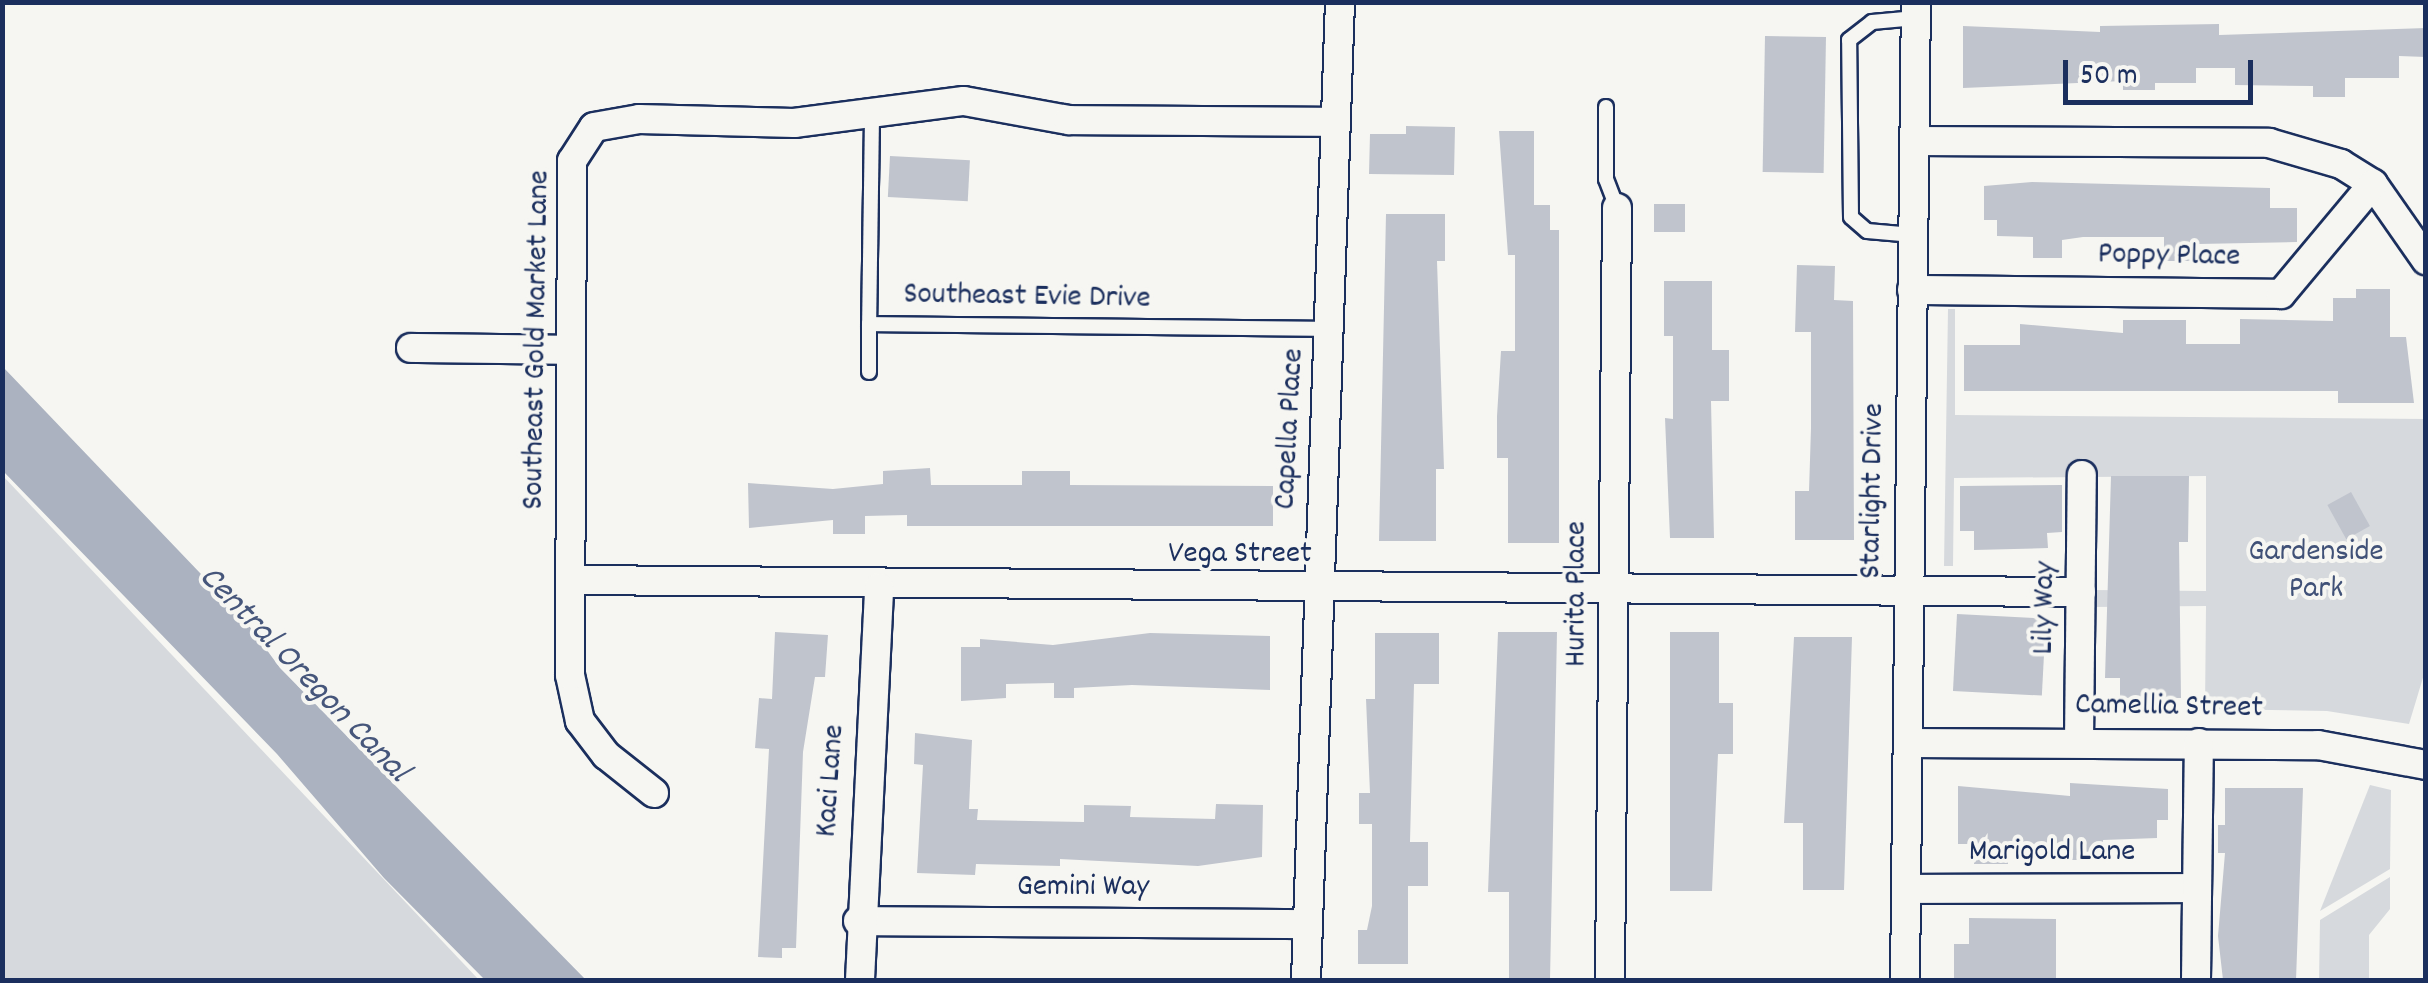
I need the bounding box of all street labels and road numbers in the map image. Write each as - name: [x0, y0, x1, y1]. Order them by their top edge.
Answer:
- street label: Southeast Gold Market Lane: [516, 170, 560, 510]
- street label: Poppy Place: [2097, 237, 2241, 277]
- street label: Southeast Evie Drive: [903, 277, 1151, 319]
- street label: Capella Place: [1268, 347, 1314, 511]
- street label: Starlight Drive: [1853, 403, 1895, 579]
- street label: Hurita Place: [1559, 521, 1597, 667]
- street label: Vega Street: [1168, 536, 1312, 574]
- street label: Lily Way: [2026, 561, 2066, 655]
- street label: Camellia Street: [2075, 687, 2263, 729]
- street label: Kaci Lane: [809, 723, 855, 839]
- street label: Marigold Lane: [1969, 834, 2135, 872]
- street label: Gemini Way: [1017, 869, 1149, 907]

